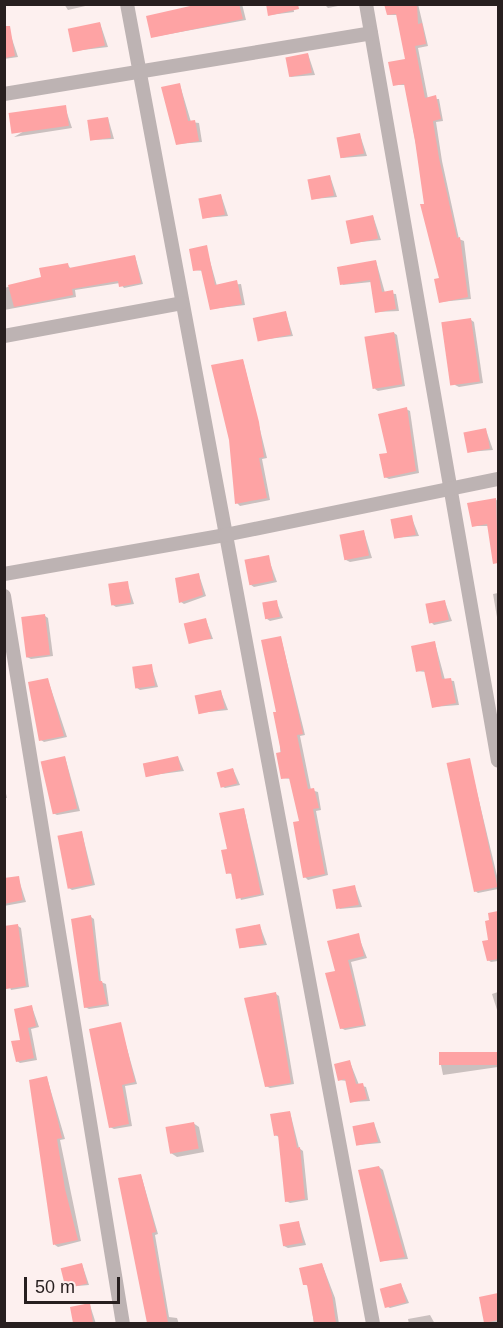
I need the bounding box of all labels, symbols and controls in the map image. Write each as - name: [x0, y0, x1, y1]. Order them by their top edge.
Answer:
- scale bar: [27, 1265, 123, 1303]
- text: 50 m: [35, 1277, 75, 1297]

